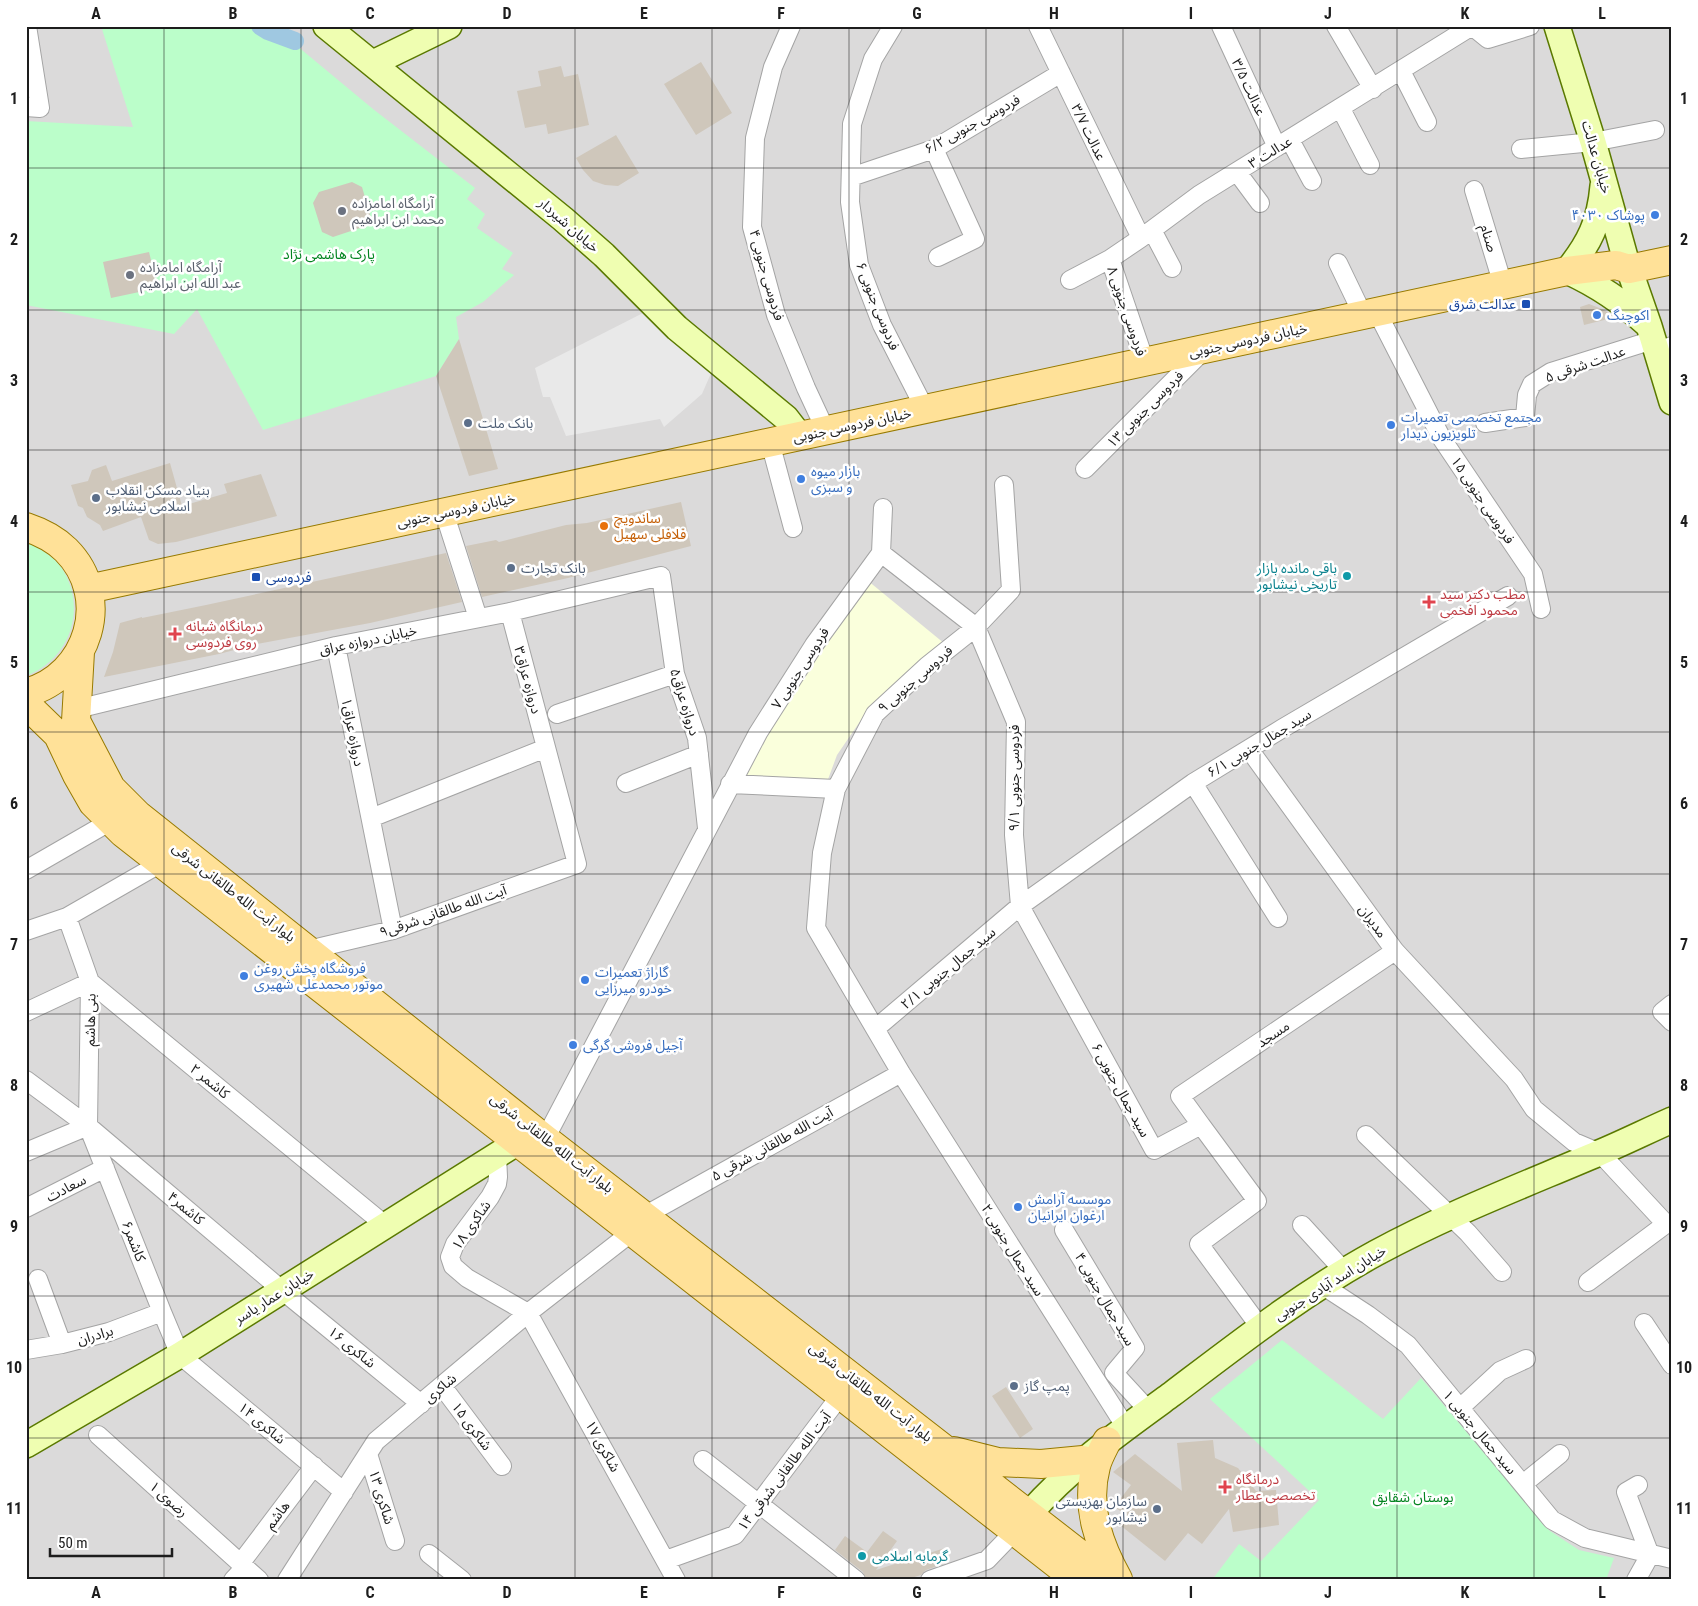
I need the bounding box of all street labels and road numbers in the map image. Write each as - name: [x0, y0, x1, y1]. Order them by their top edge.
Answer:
- street label: عدالت ۳/۵: [1229, 56, 1269, 118]
- street label: فردوسی جنوبی ۶/۲: [921, 91, 1023, 158]
- street label: عدالت ۳/۷: [1068, 101, 1110, 163]
- street label: خیابان عدالت: [1578, 119, 1615, 196]
- street label: عدالت ۳: [1245, 133, 1295, 171]
- street label: خیابان شیردار: [534, 194, 602, 256]
- street label: صنام: [1474, 222, 1501, 255]
- street label: فردوسی جنوبی ۴: [745, 228, 788, 323]
- street label: فردوسی جنوبی ۶: [852, 260, 903, 353]
- street label: فردوسی جنوبی ۸: [1103, 264, 1150, 358]
- street label: خیابان فردوسی جنوبی: [1187, 320, 1309, 361]
- street label: عدالت شرقی ۵: [1543, 343, 1628, 386]
- street label: فردوسی جنوبی ۱۳: [1103, 367, 1187, 451]
- street label: خیابان فردوسی جنوبی: [791, 405, 913, 446]
- street label: فردوسی جنوبی ۱۵: [1447, 453, 1518, 547]
- street label: خیابان فردوسی جنوبی: [395, 490, 517, 531]
- street label: خیابان دروازه عراق: [318, 622, 419, 659]
- street label: فردوسی جنوبی ۷: [768, 624, 833, 712]
- street label: فردوسی جنوبی ۹: [874, 642, 956, 717]
- street label: دروازه عراق۳: [510, 644, 545, 716]
- street label: دروازه عراق۵: [666, 667, 703, 738]
- street label: دروازه عراق۱: [338, 696, 368, 768]
- street label: سید جمال جنوبی ۶/۱: [1204, 706, 1314, 781]
- street label: فردوسی جنوبی ۹/۱: [1006, 725, 1023, 831]
- street label: بلوار آیت الله طالقانی شرقی: [169, 839, 299, 946]
- street label: آیت الله طالقانی شرقی۹: [377, 881, 510, 941]
- street label: مدیران: [1355, 901, 1390, 941]
- street label: سید جمال جنوبی ۲/۱: [898, 924, 999, 1013]
- street label: بنی هاشم: [82, 993, 101, 1047]
- street label: مسجد: [1254, 1017, 1292, 1051]
- street label: سید جمال جنوبی ۶: [1088, 1040, 1154, 1140]
- street label: کاشمر ۲: [187, 1060, 233, 1103]
- street label: بلوار آیت الله طالقانی شرقی: [487, 1090, 617, 1197]
- street label: آیت الله طالقانی شرقی ۵: [708, 1103, 837, 1185]
- street label: سعادت: [43, 1171, 89, 1205]
- street label: کاشمر۴: [164, 1188, 208, 1229]
- street label: شاکری ۱۸: [448, 1197, 495, 1253]
- street label: سید جمال جنوبی ۲: [978, 1201, 1048, 1299]
- street label: کاشمر۶: [118, 1218, 149, 1264]
- street label: خیابان اسد آبادی جنوبی: [1271, 1242, 1389, 1325]
- street label: سید جمال جنوبی ۴: [1071, 1249, 1138, 1349]
- street label: خیابان عمار یاسر: [231, 1265, 317, 1328]
- street label: برادران: [75, 1322, 115, 1349]
- street label: شاکری ۱۶: [324, 1323, 379, 1372]
- street label: بلوار آیت الله طالقانی شرقی: [806, 1339, 936, 1446]
- street label: شاکری: [421, 1370, 460, 1407]
- street label: سید جمال جنوبی ۱: [1439, 1387, 1520, 1478]
- street label: شاکری ۱۴: [235, 1399, 289, 1448]
- street label: شاکری ۱۵: [448, 1399, 495, 1454]
- street label: آیت الله طالقانی شرقی ۱۴: [734, 1408, 835, 1534]
- street label: شاکری ۱۷: [581, 1418, 624, 1475]
- street label: شاکری ۱۳: [365, 1468, 398, 1527]
- street label: رضوی ۱: [146, 1478, 191, 1521]
- street label: هاشم: [261, 1498, 295, 1534]

